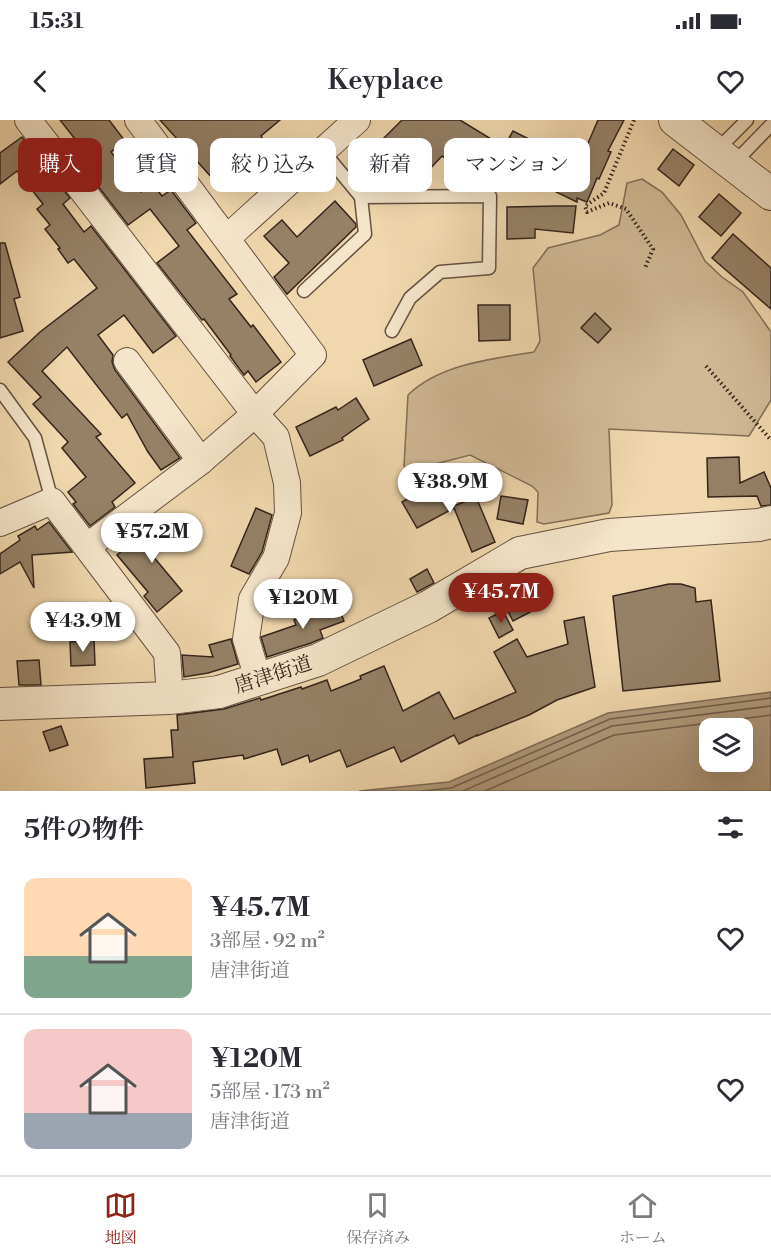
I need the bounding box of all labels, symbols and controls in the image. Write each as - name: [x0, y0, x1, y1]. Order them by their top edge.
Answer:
- text: 15:31: [30, 8, 84, 35]
- text: Keyplace: [327, 64, 444, 98]
- icon: back: [24, 65, 57, 98]
- icon: heart: [714, 65, 747, 98]
- chip: 購入: [18, 138, 102, 192]
- chip: 賃貸: [114, 138, 198, 192]
- chip: 絞り込み: [210, 138, 336, 192]
- chip: 新着: [348, 138, 432, 192]
- chip: マンション: [444, 138, 590, 192]
- pin: ¥38.9M: [401, 463, 499, 514]
- text: ¥38.9M: [412, 470, 488, 495]
- pin: ¥57.2M: [103, 513, 201, 564]
- text: ¥57.2M: [115, 520, 189, 545]
- pin: ¥45.7M: [452, 573, 550, 624]
- pin: ¥120M: [261, 579, 345, 630]
- text: ¥45.7M: [463, 580, 539, 605]
- text: ¥120M: [268, 586, 338, 611]
- pin: ¥43.9M: [34, 602, 132, 653]
- text: ¥43.9M: [44, 609, 122, 634]
- street label: 唐津街道: [232, 651, 315, 700]
- map controls: [699, 718, 753, 772]
- button: layers: [699, 718, 753, 772]
- icon: filters: [714, 811, 747, 844]
- text: 5件の物件: [24, 814, 144, 846]
- text: ¥45.7M: [210, 892, 310, 924]
- icon: home: [72, 902, 144, 974]
- icon: heart: [714, 922, 747, 955]
- text: 3部屋 · 92 m²: [210, 929, 325, 954]
- text: 唐津街道: [210, 959, 290, 984]
- text: ¥120M: [210, 1043, 302, 1075]
- icon: home: [72, 1053, 144, 1125]
- icon: heart: [714, 1073, 747, 1106]
- text: 5部屋 · 173 m²: [210, 1080, 330, 1105]
- text: 唐津街道: [210, 1110, 290, 1135]
- tab: 地図: [104, 1189, 137, 1248]
- tab: 保存済み: [346, 1189, 410, 1248]
- tab: ホーム: [619, 1189, 667, 1248]

